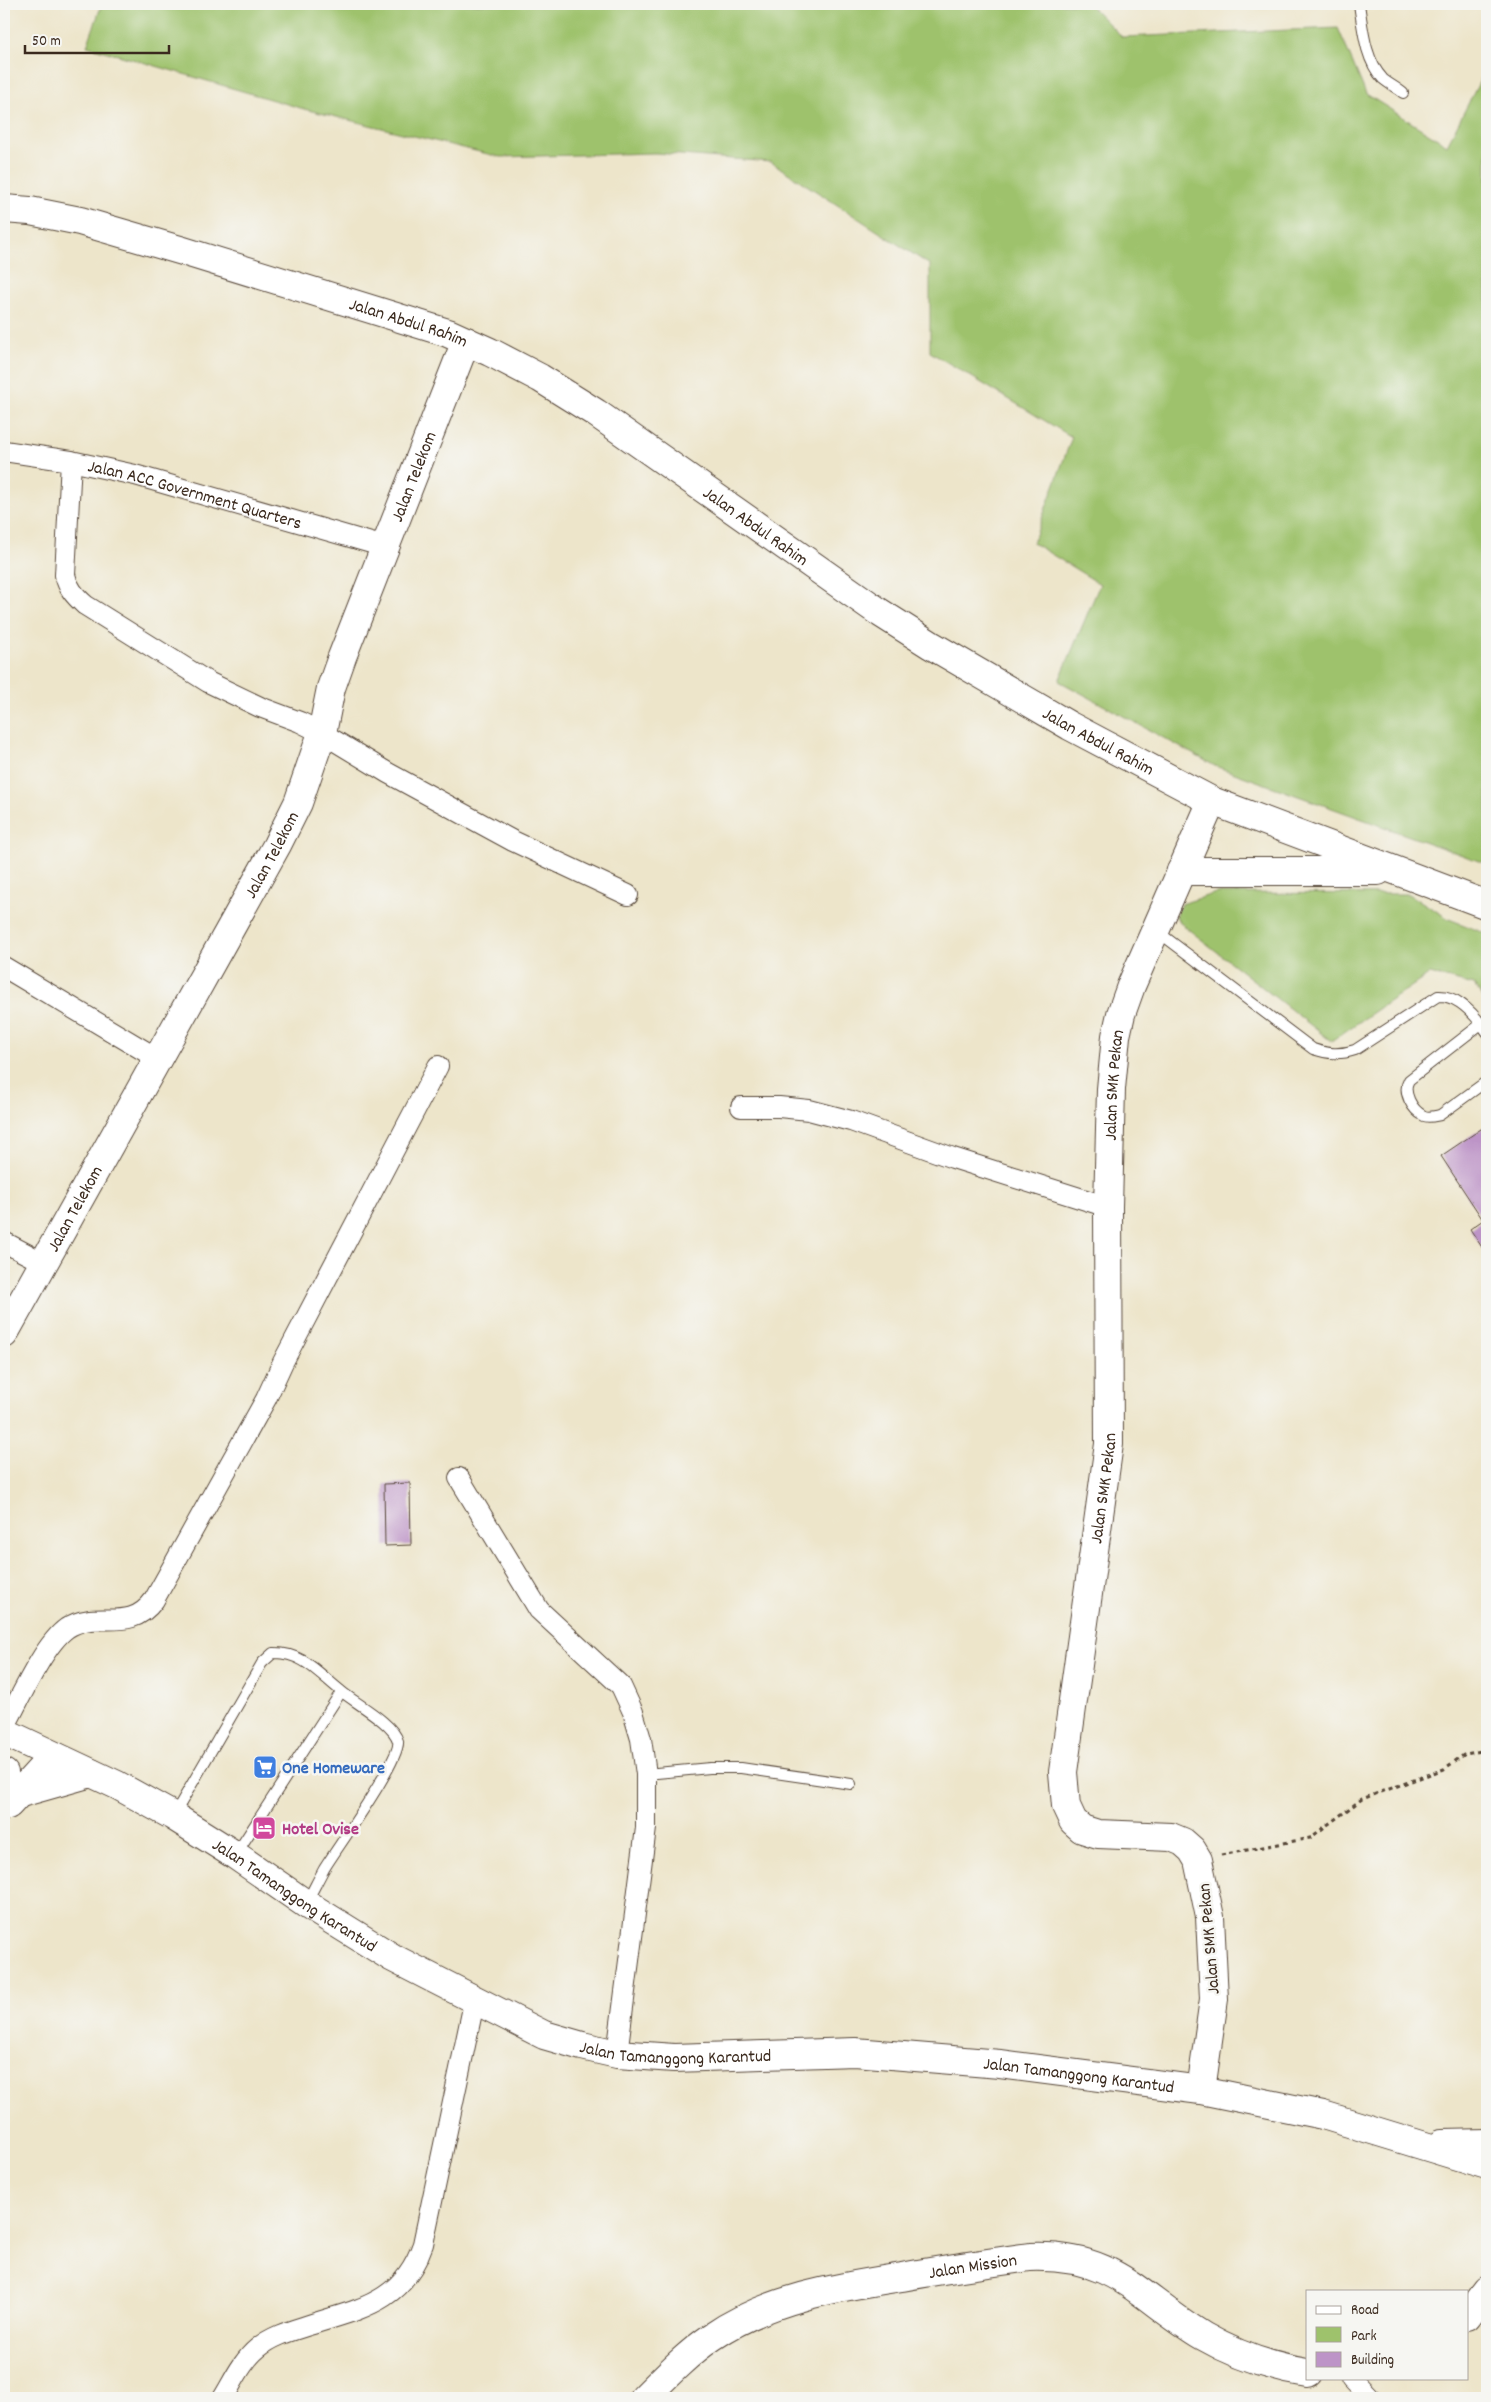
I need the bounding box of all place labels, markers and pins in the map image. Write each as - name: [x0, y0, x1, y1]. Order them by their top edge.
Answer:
- supermarket icon: One Homeware: [252, 1754, 278, 1780]
- place label: One Homeware: [282, 1757, 385, 1782]
- hotel icon: Hotel Ovise: [251, 1815, 277, 1841]
- place label: Hotel Ovise: [282, 1818, 359, 1843]

